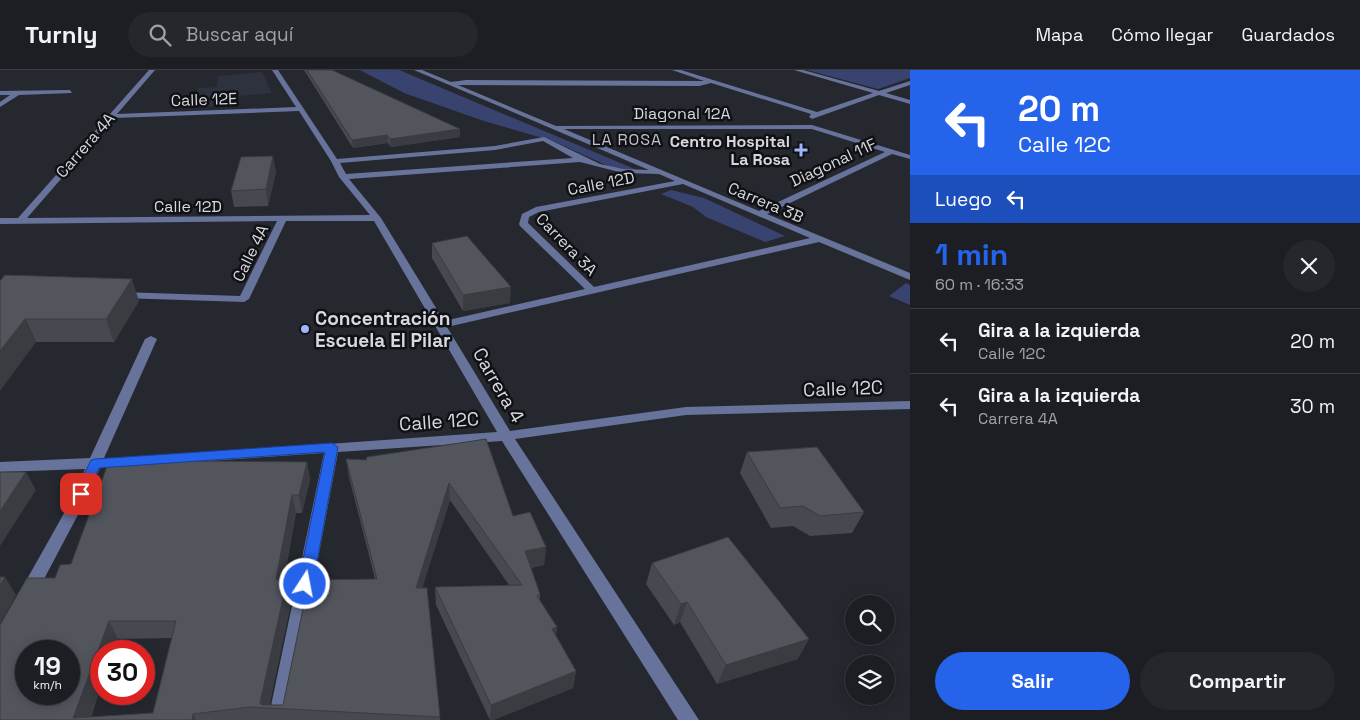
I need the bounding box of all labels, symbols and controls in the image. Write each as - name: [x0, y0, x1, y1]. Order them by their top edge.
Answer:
- search box: [128, 12, 478, 57]
- text: Turnly: [25, 19, 98, 50]
- icon: search: [146, 21, 174, 49]
- text: Buscar aquí: [186, 22, 293, 47]
- text: Mapa: [1035, 23, 1083, 46]
- text: Cómo llegar: [1111, 23, 1213, 46]
- text: Guardados: [1241, 23, 1335, 46]
- text: 20 m: [1018, 87, 1100, 131]
- street label: Calle 12E: [171, 88, 237, 111]
- icon: left: [935, 90, 1000, 155]
- street label: Diagonal 12A: [633, 103, 731, 124]
- street label: Carrera 4A: [51, 108, 120, 182]
- district label: LA ROSA: [592, 129, 662, 150]
- text: Calle 12C: [1018, 130, 1111, 158]
- place label: Centro Hospital La Rosa: [670, 131, 790, 170]
- street label: Diagonal 11F: [787, 133, 880, 192]
- marker: Centro Hospital La Rosa: [794, 143, 808, 157]
- street label: Calle 12D: [566, 167, 636, 200]
- street label: Carrera 3B: [725, 177, 807, 228]
- icon: left: [1002, 185, 1030, 213]
- text: Luego: [935, 187, 992, 212]
- street label: Calle 12D: [154, 196, 222, 217]
- street label: Carrera 3A: [531, 208, 602, 280]
- street label: Calle 4A: [228, 221, 273, 285]
- text: 1 min: [935, 235, 1008, 274]
- button: close: [1283, 240, 1335, 292]
- text: 60 m · 16:33: [935, 274, 1024, 295]
- place label: Concentración Escuela El Pilar: [315, 306, 451, 353]
- text: Gira a la izquierda: [978, 318, 1140, 343]
- marker: Concentración Escuela El Pilar: [299, 323, 311, 335]
- icon: left: [935, 327, 963, 355]
- text: 20 m: [1290, 329, 1335, 354]
- street label: Carrera 4: [467, 343, 530, 427]
- text: Calle 12C: [978, 343, 1046, 364]
- street label: Calle 12C: [803, 375, 884, 402]
- text: Gira a la izquierda: [978, 383, 1140, 408]
- icon: left: [935, 392, 963, 420]
- text: 30 m: [1290, 394, 1335, 419]
- street label: Calle 12C: [398, 406, 480, 437]
- text: Carrera 4A: [978, 408, 1058, 429]
- pin: [60, 473, 102, 515]
- icon: arrive: [67, 480, 95, 508]
- position arrow: [278, 557, 330, 609]
- map controls: [845, 595, 895, 705]
- button: search: [845, 595, 895, 645]
- speed limit sign: 30: [90, 640, 155, 705]
- text: 19: [34, 650, 61, 682]
- button: Salir: [935, 652, 1130, 710]
- button: Compartir: [1140, 652, 1335, 710]
- button: layers: [845, 655, 895, 705]
- text: km/h: [33, 677, 62, 693]

